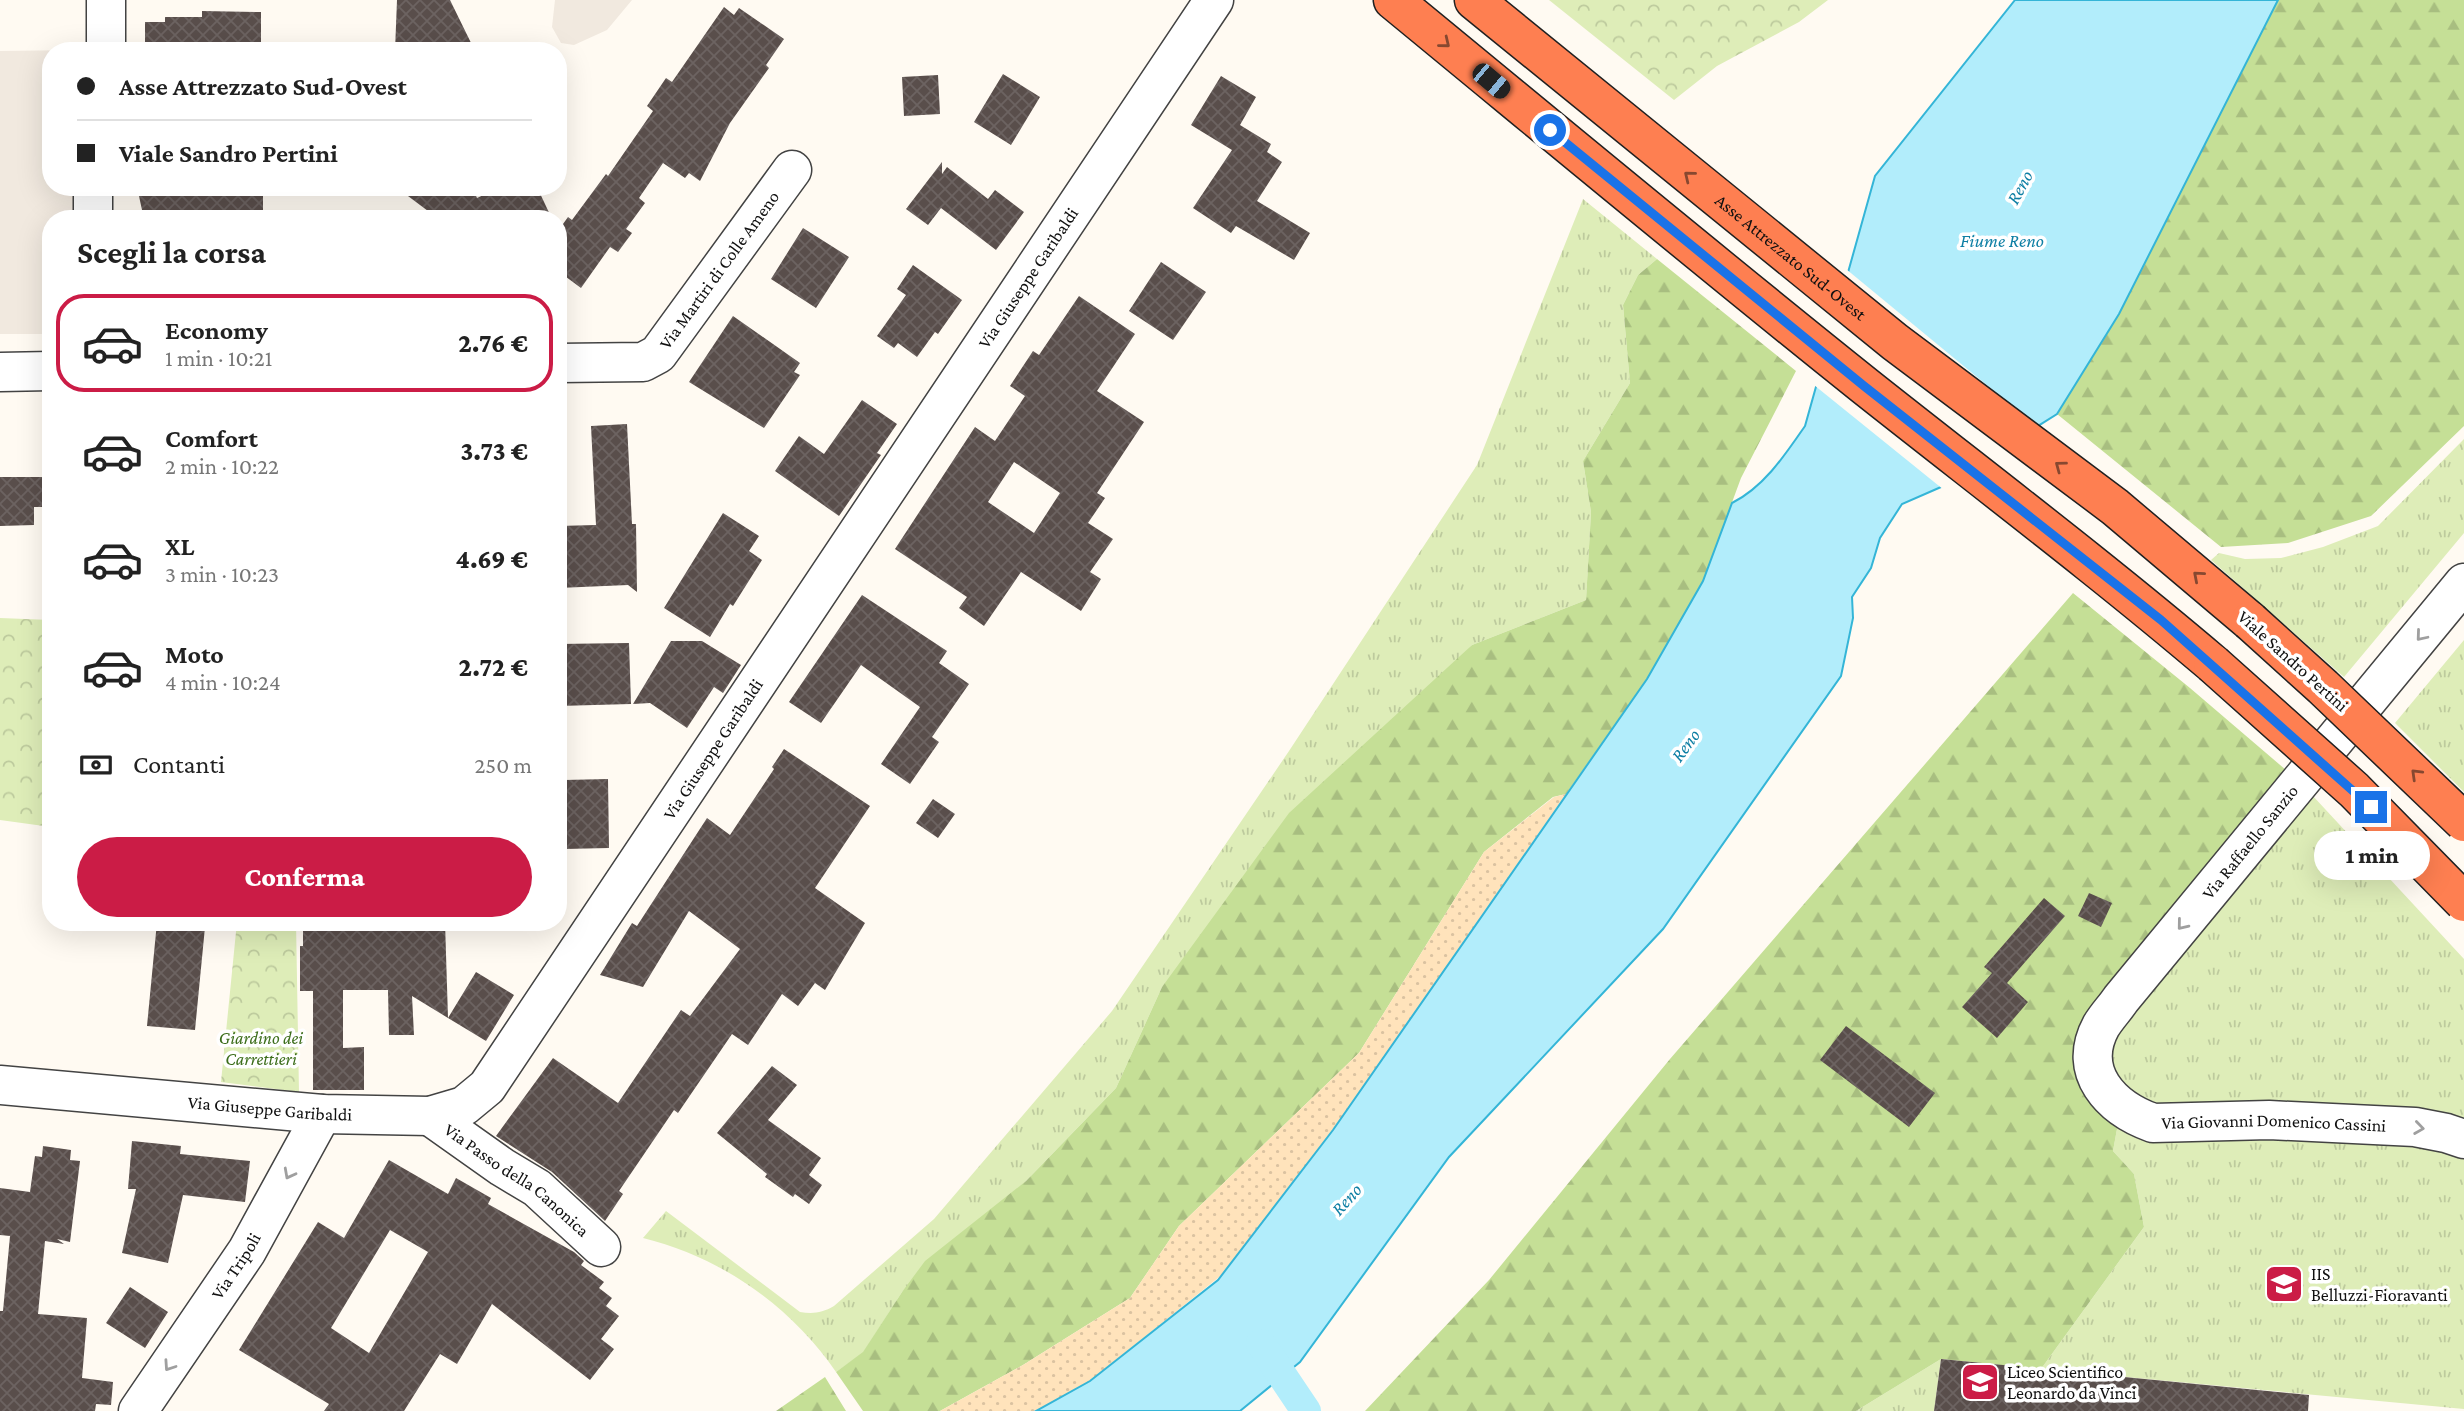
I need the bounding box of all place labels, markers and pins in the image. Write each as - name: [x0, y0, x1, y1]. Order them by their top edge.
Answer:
- school or university icon: IIS Belluzzi-Fioravanti: [2263, 1263, 2305, 1305]
- place label: IIS Belluzzi-Fioravanti: [2311, 1264, 2448, 1305]
- school or university icon: Liceo Scientifico Leonardo da Vinci: [1959, 1361, 2001, 1403]
- place label: Liceo Scientifico Leonardo da Vinci: [2007, 1362, 2137, 1403]

